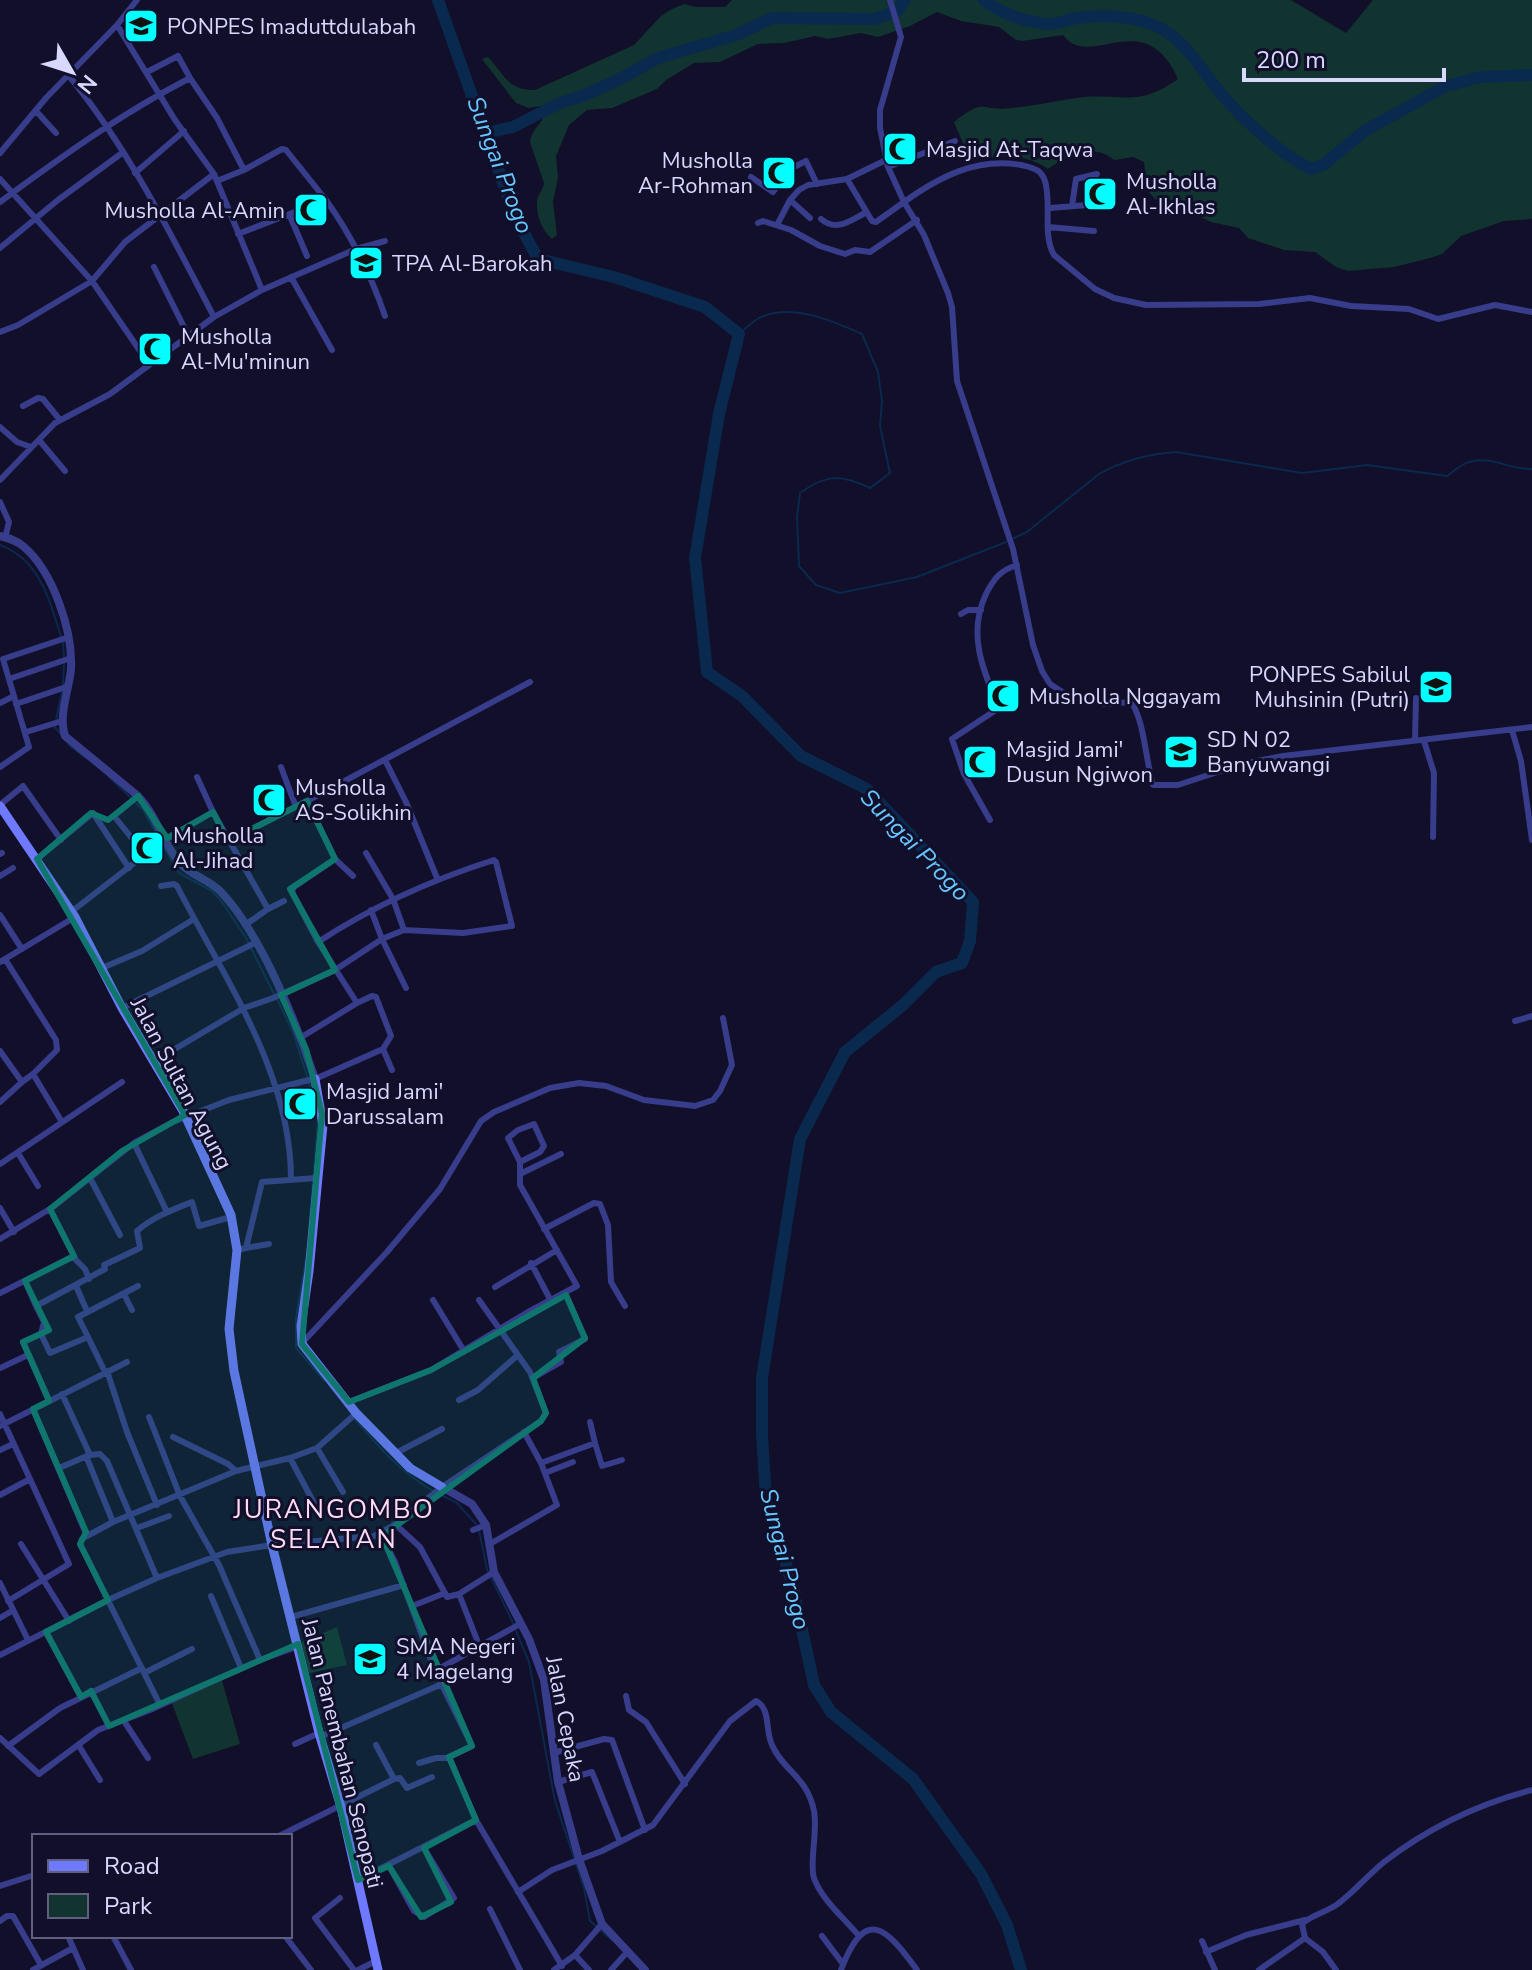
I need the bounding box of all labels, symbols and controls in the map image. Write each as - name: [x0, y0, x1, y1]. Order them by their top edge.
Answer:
- school or university icon: PONPES Imaduttdulabah: [122, 7, 160, 45]
- place label: PONPES Imaduttdulabah: [167, 12, 416, 42]
- north arrow: [32, 32, 112, 112]
- scale bar: [1244, 32, 1444, 82]
- text: 200 m: [1256, 44, 1326, 76]
- text: N: [70, 68, 104, 100]
- water label: Sungai Progo: [459, 92, 541, 238]
- mosque icon: Masjid At-Taqwa: [881, 130, 919, 168]
- place label: Masjid At-Taqwa: [926, 135, 1093, 165]
- place label: Musholla Ar-Rohman: [638, 146, 753, 201]
- mosque icon: Musholla Ar-Rohman: [760, 154, 798, 192]
- place label: Musholla Al-Ikhlas: [1126, 167, 1217, 222]
- mosque icon: Musholla Al-Ikhlas: [1081, 175, 1119, 213]
- mosque icon: Musholla Al-Amin: [292, 191, 330, 229]
- place label: Musholla Al-Amin: [104, 196, 285, 226]
- school or university icon: TPA Al-Barokah: [347, 244, 385, 282]
- place label: TPA Al-Barokah: [392, 249, 553, 279]
- place label: Musholla Al-Mu'minun: [181, 322, 310, 377]
- mosque icon: Musholla Al-Mu'minun: [136, 330, 174, 368]
- place label: PONPES Sabilul Muhsinin (Putri): [1249, 660, 1410, 715]
- school or university icon: PONPES Sabilul Muhsinin (Putri): [1417, 668, 1455, 706]
- mosque icon: Musholla Nggayam: [984, 677, 1022, 715]
- place label: Musholla Nggayam: [1029, 682, 1221, 712]
- place label: SD N 02 Banyuwangi: [1207, 725, 1330, 780]
- school or university icon: SD N 02 Banyuwangi: [1162, 733, 1200, 771]
- place label: Masjid Jami' Dusun Ngiwon: [1006, 735, 1153, 790]
- mosque icon: Masjid Jami' Dusun Ngiwon: [961, 743, 999, 781]
- place label: Musholla AS-Solikhin: [295, 773, 412, 828]
- mosque icon: Musholla AS-Solikhin: [250, 781, 288, 819]
- water label: Sungai Progo: [853, 782, 977, 908]
- place label: Musholla Al-Jihad: [173, 821, 264, 876]
- mosque icon: Musholla Al-Jihad: [128, 829, 166, 867]
- street label: Jalan Sultan Agung: [122, 991, 239, 1175]
- place label: Masjid Jami' Darussalam: [326, 1077, 444, 1132]
- mosque icon: Masjid Jami' Darussalam: [281, 1085, 319, 1123]
- water label: Sungai Progo: [752, 1485, 818, 1633]
- district label: JURANGOMBO SELATAN: [232, 1492, 435, 1557]
- street label: Jalan Panembahan Senopati: [294, 1614, 390, 1891]
- place label: SMA Negeri 4 Magelang: [396, 1632, 516, 1687]
- school or university icon: SMA Negeri 4 Magelang: [351, 1640, 389, 1678]
- street label: Jalan Cepaka: [538, 1653, 592, 1785]
- legend: [32, 1834, 292, 1938]
- text: Road: [104, 1850, 160, 1882]
- text: Park: [104, 1890, 153, 1922]

